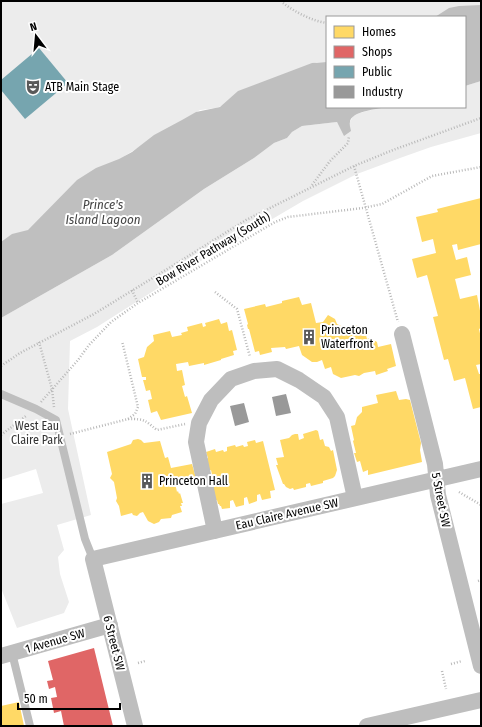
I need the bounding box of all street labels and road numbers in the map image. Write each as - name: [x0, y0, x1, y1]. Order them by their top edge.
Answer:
- street label: Bow River Pathway (South): [153, 209, 273, 289]
- street label: 5 Street SW: [429, 471, 453, 529]
- street label: Eau Claire Avenue SW: [234, 495, 340, 533]
- street label: 6 Street SW: [100, 614, 128, 672]
- street label: 1 Avenue SW: [24, 626, 86, 656]

